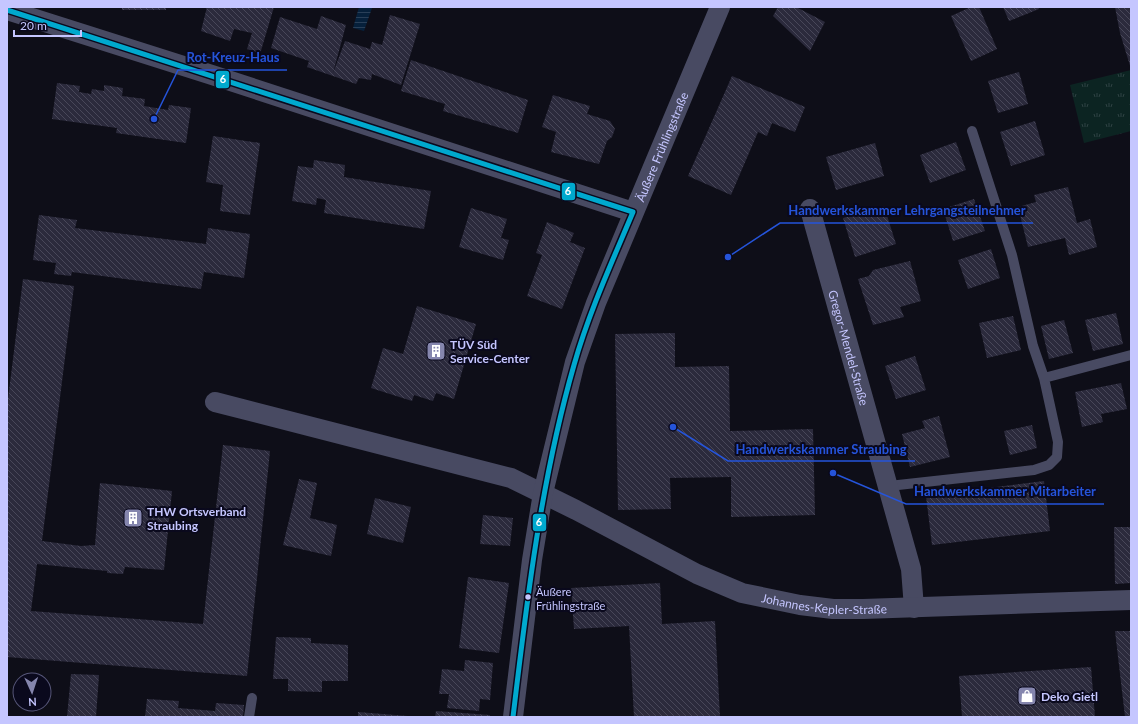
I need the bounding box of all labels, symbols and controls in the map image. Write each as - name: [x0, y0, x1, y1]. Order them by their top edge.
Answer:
- scale bar: [14, 12, 81, 38]
- text: 20 m: [20, 18, 47, 33]
- callout: Rot-Kreuz-Haus: [178, 45, 287, 70]
- text: Rot-Kreuz-Haus: [186, 49, 280, 65]
- line badge: 6: [215, 70, 230, 89]
- text: 6: [220, 72, 227, 85]
- street label: Äußere Frühlingstraße: [632, 90, 691, 204]
- line badge: 6: [561, 182, 576, 201]
- text: 6: [565, 184, 572, 197]
- callout: Handwerkskammer Lehrgangsteilnehmer: [780, 198, 1033, 223]
- text: Handwerkskammer Lehrgangsteilnehmer: [788, 202, 1026, 218]
- street label: Gregor-Mendel-Straße: [826, 288, 872, 407]
- place label: TÜV Süd Service-Center: [450, 337, 530, 366]
- building icon: TÜV Süd Service-Center: [425, 340, 447, 362]
- callout: Handwerkskammer Straubing: [728, 436, 915, 461]
- text: Handwerkskammer Straubing: [735, 441, 907, 457]
- callout: Handwerkskammer Mitarbeiter: [906, 479, 1104, 504]
- text: Handwerkskammer Mitarbeiter: [914, 483, 1096, 499]
- place label: THW Ortsverband Straubing: [147, 504, 246, 533]
- building icon: THW Ortsverband Straubing: [122, 507, 144, 529]
- line badge: 6: [532, 513, 547, 532]
- text: 6: [536, 515, 543, 528]
- place label: Äußere Frühlingstraße: [536, 585, 606, 612]
- street label: Johannes-Kepler-Straße: [760, 590, 887, 617]
- marker: Äußere Frühlingstraße: [523, 592, 533, 602]
- north arrow: [12, 672, 52, 712]
- shop icon: Deko Gietl: [1016, 685, 1038, 707]
- place label: Deko Gietl: [1041, 689, 1098, 704]
- text: N: [28, 696, 37, 709]

